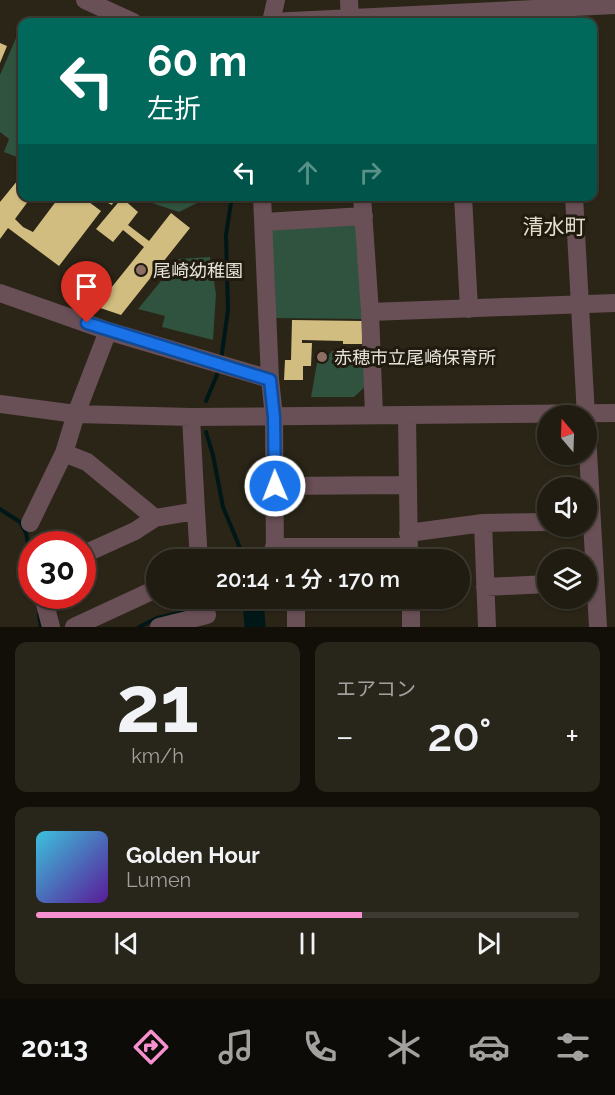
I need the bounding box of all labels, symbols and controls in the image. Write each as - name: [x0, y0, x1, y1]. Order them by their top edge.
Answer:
- text: 60 m: [147, 37, 247, 86]
- icon: left: [48, 42, 126, 120]
- text: 左折: [147, 93, 201, 124]
- icon: left: [228, 156, 261, 189]
- icon: ahead: [291, 156, 324, 189]
- icon: right: [354, 156, 387, 189]
- district label: 清水町: [523, 214, 586, 239]
- place label: 尾崎幼稚園: [153, 260, 243, 281]
- pin: [61, 261, 112, 323]
- marker: 尾崎幼稚園: [134, 263, 148, 277]
- icon: arrive: [70, 270, 103, 303]
- place label: 赤穂市立尾崎保育所: [334, 347, 496, 368]
- marker: 赤穂市立尾崎保育所: [315, 350, 329, 364]
- north arrow: [537, 405, 597, 465]
- map controls: [537, 405, 597, 609]
- position arrow: [243, 454, 307, 518]
- button: sound: [537, 477, 597, 537]
- speed limit sign: 30: [18, 531, 96, 609]
- button: layers: [537, 549, 597, 609]
- text: 20:14 · 1 分 · 170 m: [216, 566, 400, 592]
- text: 21: [116, 659, 199, 750]
- text: エアコン: [336, 677, 416, 701]
- text: 20°: [428, 709, 492, 762]
- text: −: [336, 717, 354, 756]
- text: +: [565, 717, 579, 756]
- text: km/h: [131, 744, 184, 768]
- text: Golden Hour: [126, 842, 260, 868]
- text: Lumen: [126, 868, 191, 892]
- icon: previous: [110, 927, 143, 960]
- icon: pause: [291, 927, 324, 960]
- icon: next: [472, 927, 505, 960]
- icon: directions: [130, 1026, 172, 1068]
- icon: music: [215, 1026, 257, 1068]
- icon: phone: [299, 1026, 341, 1068]
- icon: climate: [383, 1026, 425, 1068]
- icon: car: [468, 1026, 510, 1068]
- icon: filters: [552, 1026, 594, 1068]
- text: 20:13: [21, 1032, 88, 1063]

